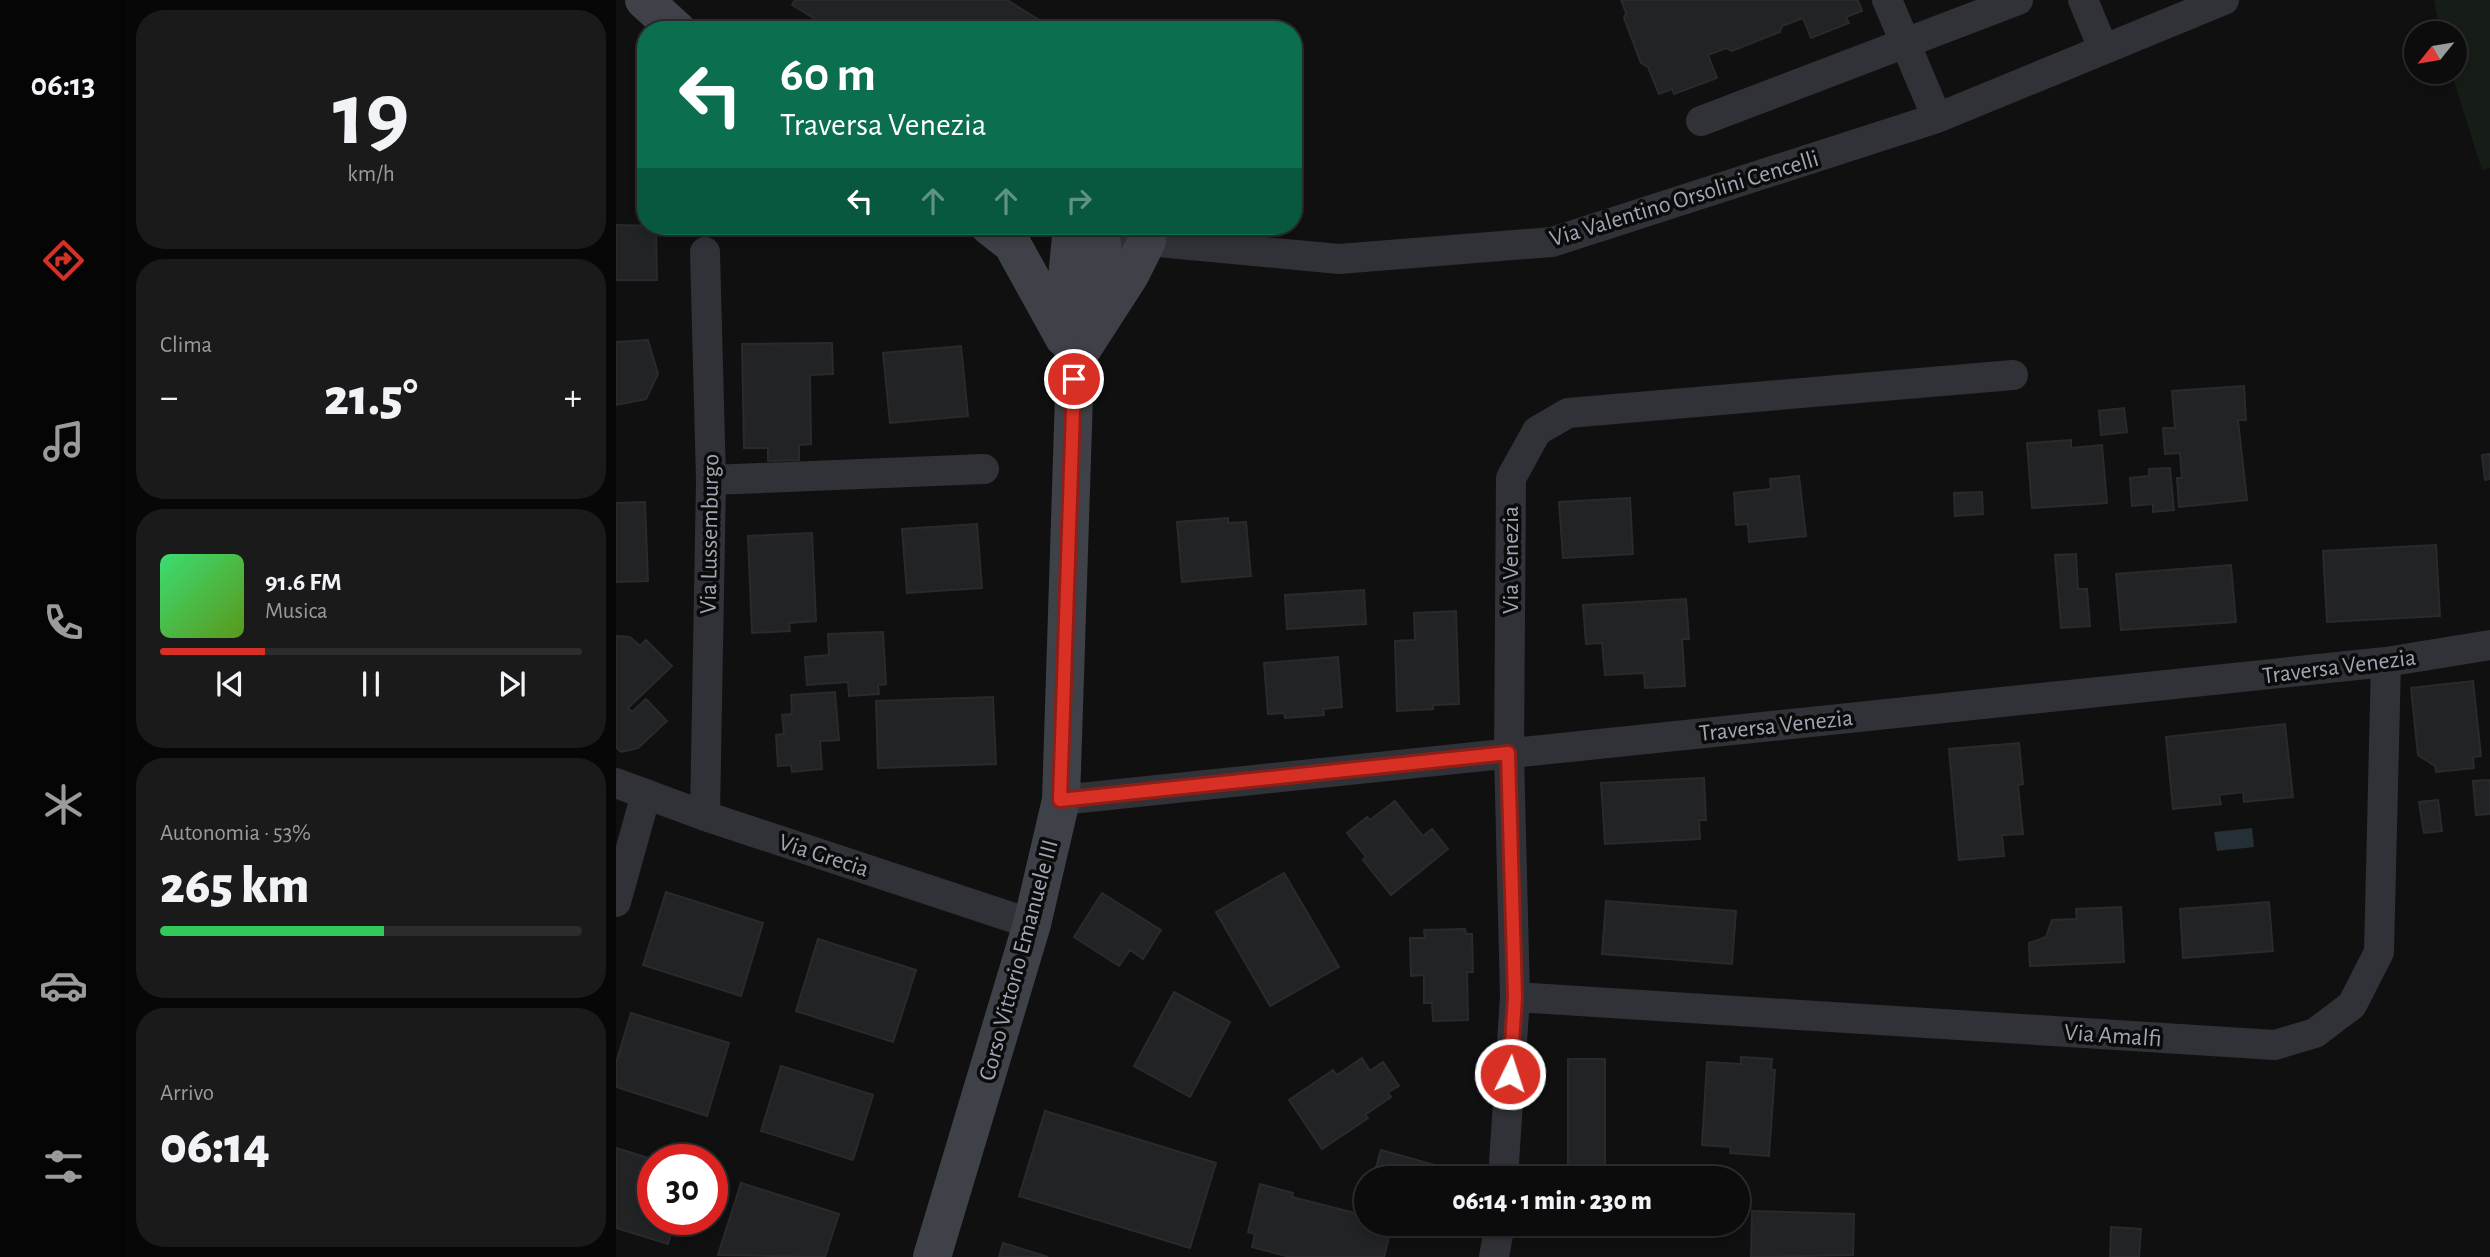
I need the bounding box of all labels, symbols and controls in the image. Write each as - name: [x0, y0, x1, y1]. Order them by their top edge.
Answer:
- north arrow: [2404, 21, 2468, 84]
- map controls: [2404, 21, 2467, 84]
- icon: left: [665, 49, 756, 140]
- text: 60 m: [780, 51, 876, 100]
- text: 06:13: [31, 69, 95, 101]
- text: 19: [333, 70, 409, 161]
- text: Traversa Venezia: [780, 109, 986, 141]
- street label: Via Valentino Orsolini Cencelli: [1547, 147, 1822, 251]
- text: km/h: [347, 163, 395, 186]
- icon: left: [841, 182, 879, 220]
- icon: ahead: [914, 182, 952, 220]
- icon: ahead: [987, 182, 1025, 220]
- icon: right: [1060, 182, 1098, 220]
- icon: directions: [39, 236, 88, 285]
- text: Clima: [160, 334, 212, 357]
- pin: [1044, 349, 1104, 409]
- icon: arrive: [1055, 360, 1093, 398]
- text: 21.5°: [324, 372, 418, 424]
- text: −: [160, 379, 178, 417]
- text: +: [564, 379, 582, 417]
- icon: music: [39, 417, 88, 466]
- street label: Via Lussemburgo: [697, 454, 723, 614]
- street label: Via Venezia: [1499, 506, 1523, 614]
- text: 91.6 FM: [265, 569, 342, 595]
- icon: phone: [39, 598, 88, 647]
- text: Musica: [265, 600, 328, 623]
- street label: Traversa Venezia: [2261, 646, 2417, 688]
- icon: previous: [211, 665, 249, 703]
- icon: pause: [352, 665, 390, 703]
- icon: next: [493, 665, 531, 703]
- street label: Traversa Venezia: [1698, 706, 1854, 746]
- icon: climate: [39, 780, 88, 829]
- text: Autonomia · 53%: [160, 822, 311, 845]
- street label: Via Grecia: [776, 830, 872, 882]
- street label: Corso Vittorio Emanuele III: [975, 837, 1063, 1083]
- text: 265 km: [160, 860, 309, 912]
- icon: car: [39, 961, 88, 1010]
- street label: Via Amalfi: [2063, 1021, 2162, 1051]
- position arrow: [1473, 1037, 1547, 1111]
- text: Arrivo: [160, 1082, 214, 1105]
- text: 06:14: [160, 1120, 270, 1172]
- icon: filters: [39, 1142, 88, 1191]
- speed limit sign: 30: [637, 1144, 728, 1235]
- text: 06:14 · 1 min · 230 m: [1452, 1188, 1652, 1214]

